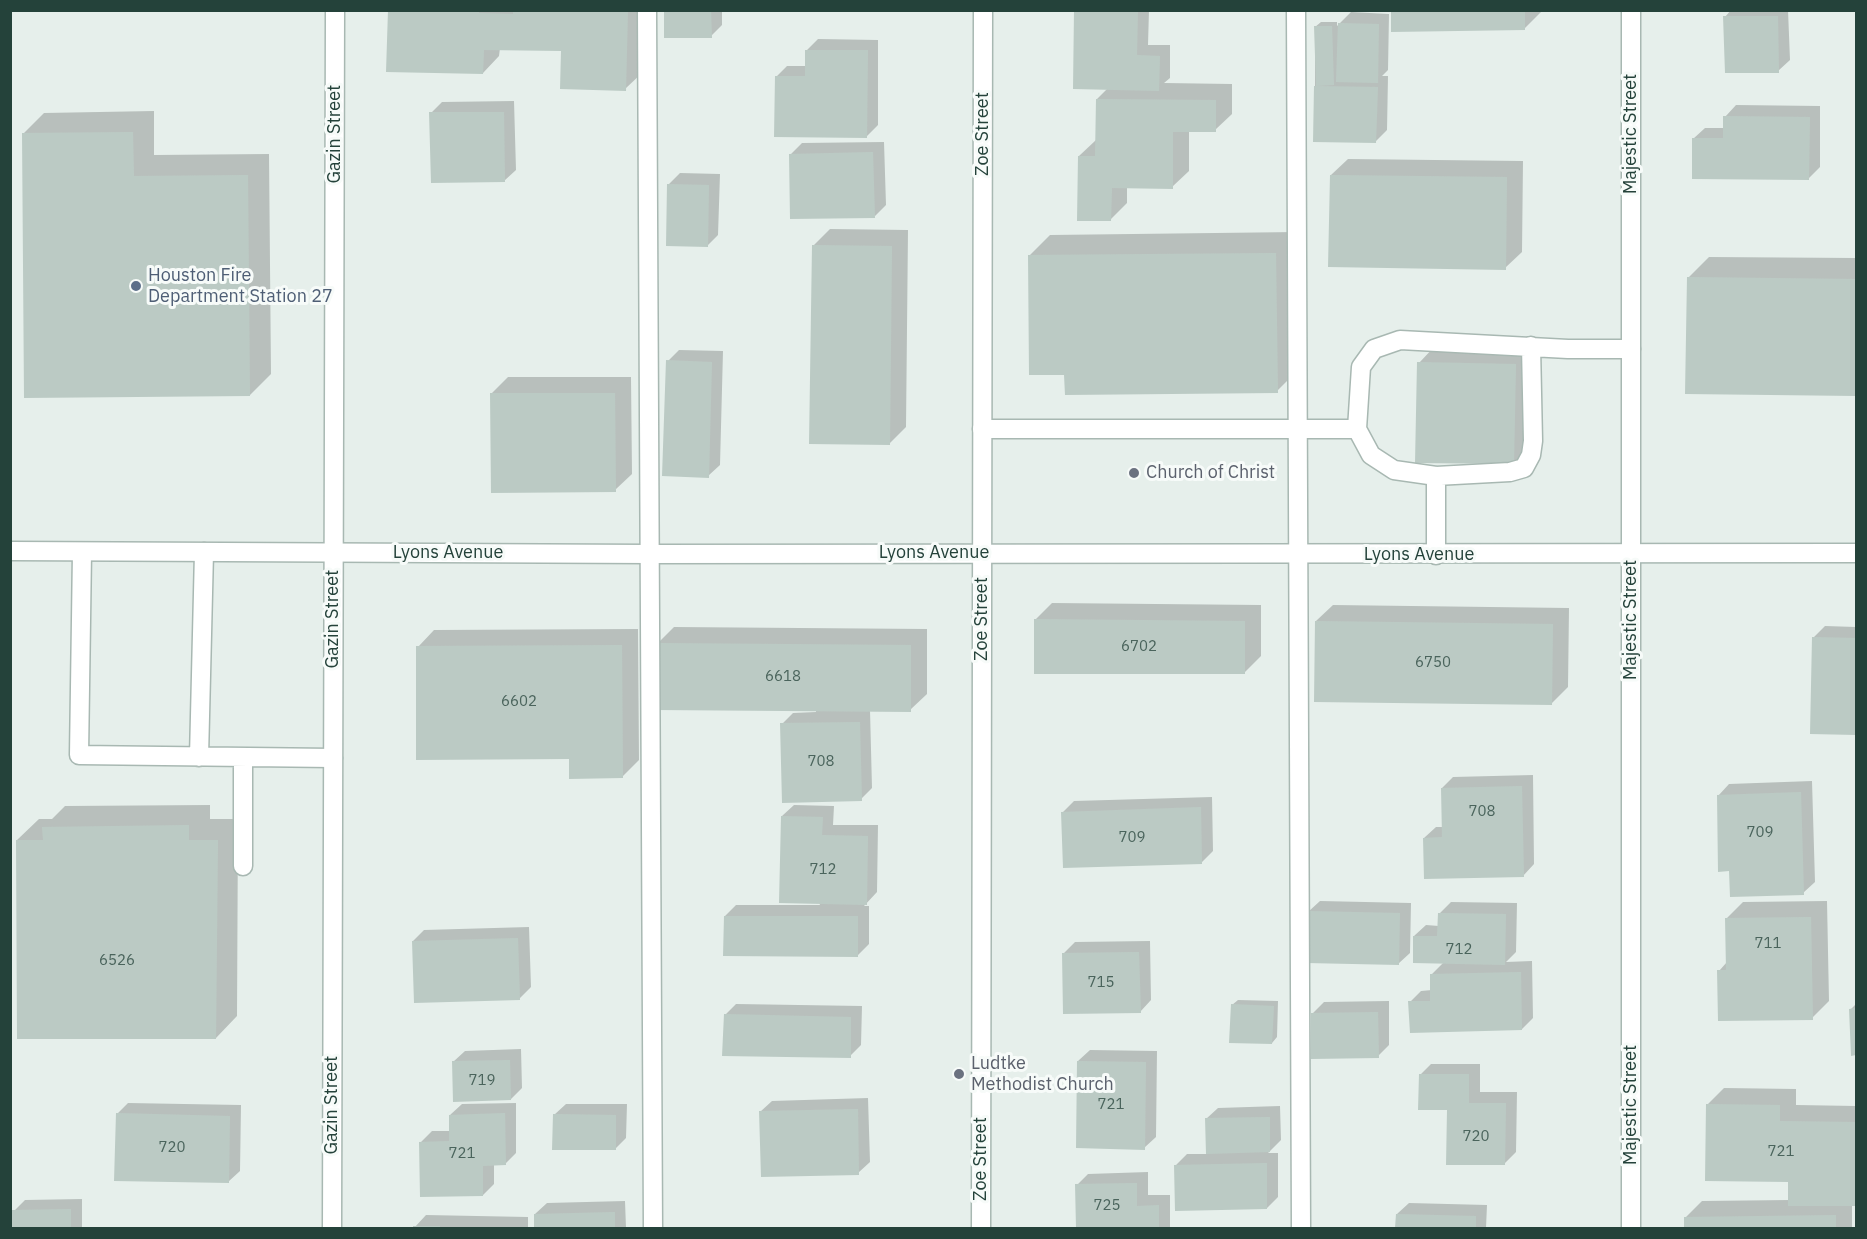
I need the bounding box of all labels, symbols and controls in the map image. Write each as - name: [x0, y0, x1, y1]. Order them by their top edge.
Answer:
- street label: Majestic Street: [1620, 74, 1642, 194]
- street label: Gazin Street: [324, 85, 346, 183]
- street label: Zoe Street: [972, 92, 994, 176]
- place label: Houston Fire Department Station 27: [148, 265, 333, 308]
- marker: Houston Fire Department Station 27: [129, 279, 143, 293]
- place label: Church of Christ: [1146, 462, 1275, 484]
- marker: Church of Christ: [1127, 466, 1141, 480]
- street label: Lyons Avenue: [393, 542, 503, 564]
- street label: Lyons Avenue: [879, 542, 989, 564]
- street label: Lyons Avenue: [1364, 544, 1474, 566]
- street label: Majestic Street: [1620, 560, 1642, 680]
- street label: Gazin Street: [322, 570, 344, 668]
- street label: Zoe Street: [971, 577, 993, 661]
- house number: 6702: [1121, 638, 1157, 656]
- house number: 6750: [1415, 654, 1451, 672]
- house number: 6618: [765, 668, 801, 686]
- house number: 6602: [501, 693, 537, 711]
- house number: 708: [808, 753, 834, 771]
- house number: 708: [1469, 803, 1495, 821]
- house number: 709: [1747, 824, 1773, 842]
- house number: 709: [1119, 829, 1145, 847]
- house number: 712: [810, 861, 836, 879]
- house number: 711: [1755, 935, 1781, 953]
- house number: 712: [1446, 941, 1472, 959]
- house number: 6526: [99, 952, 135, 970]
- house number: 715: [1088, 974, 1114, 992]
- street label: Majestic Street: [1620, 1045, 1642, 1165]
- place label: Ludtke Methodist Church: [971, 1053, 1114, 1096]
- street label: Gazin Street: [321, 1056, 343, 1154]
- marker: Ludtke Methodist Church: [952, 1067, 966, 1081]
- house number: 719: [469, 1072, 495, 1090]
- house number: 721: [1098, 1096, 1124, 1114]
- street label: Zoe Street: [970, 1117, 992, 1201]
- house number: 720: [1463, 1128, 1489, 1146]
- house number: 720: [159, 1139, 185, 1157]
- house number: 721: [1768, 1143, 1794, 1161]
- house number: 721: [449, 1145, 475, 1163]
- house number: 725: [1094, 1197, 1120, 1215]

